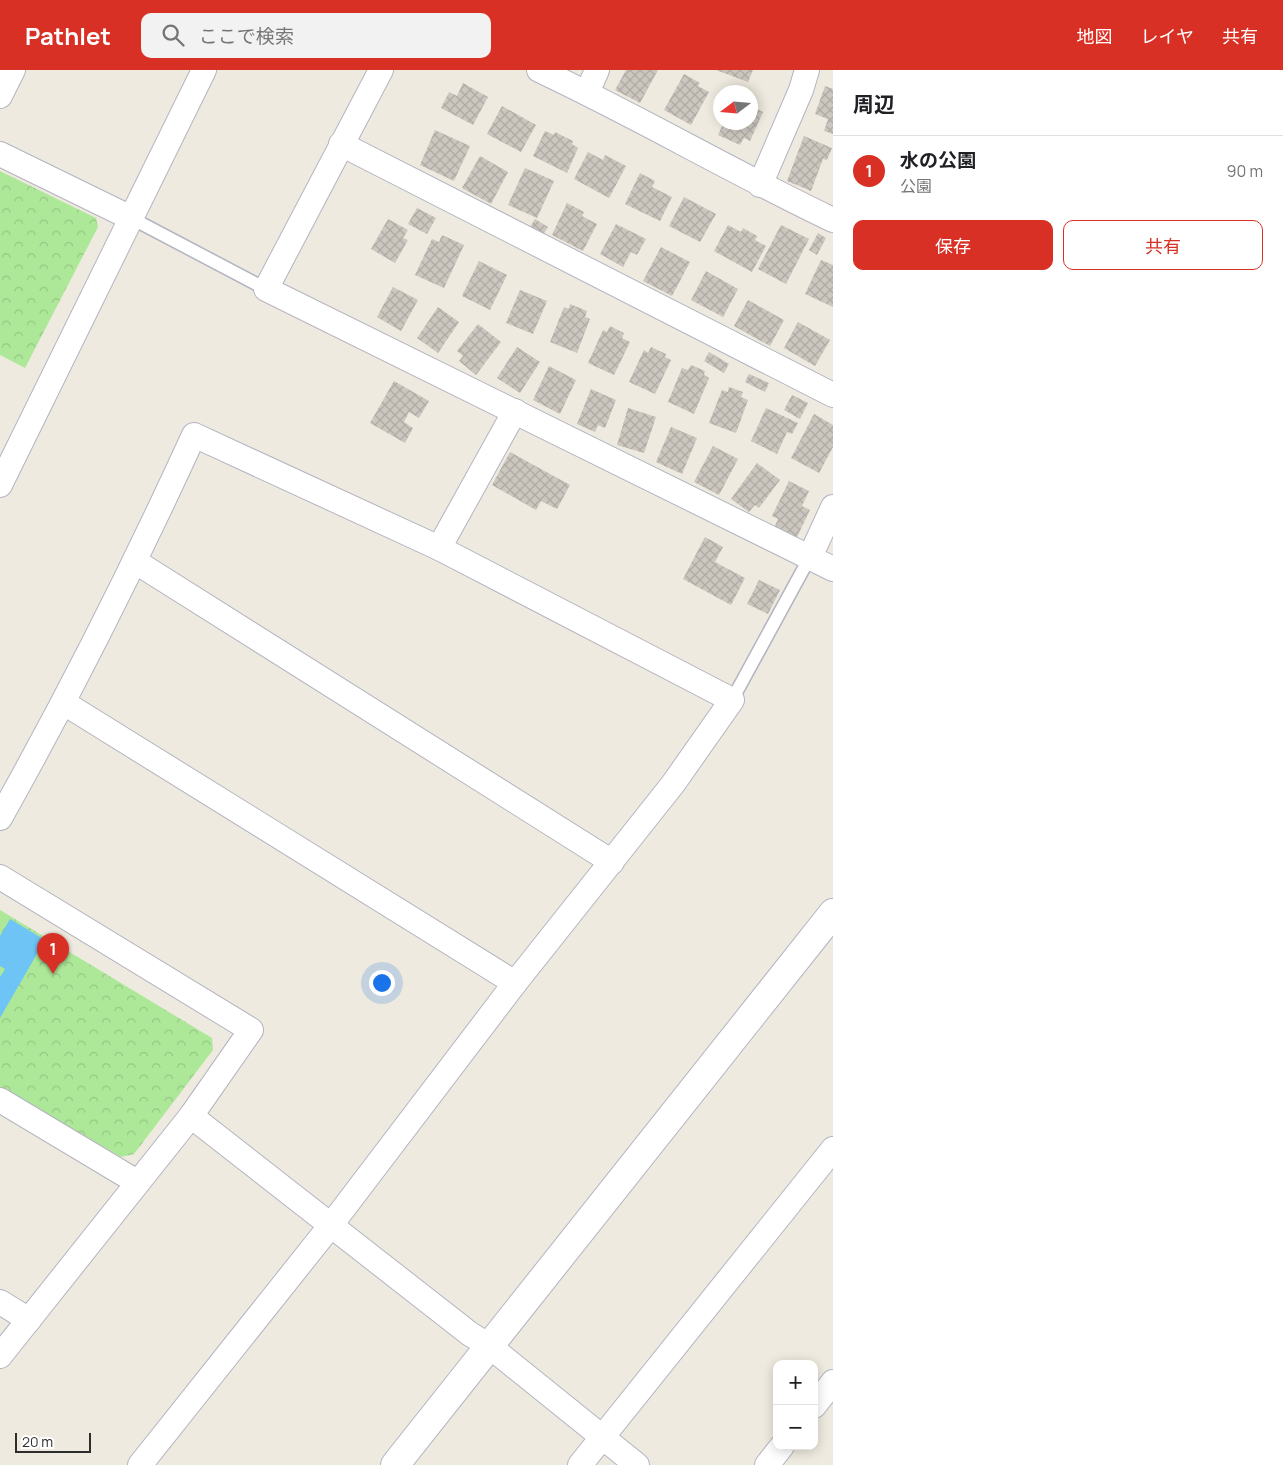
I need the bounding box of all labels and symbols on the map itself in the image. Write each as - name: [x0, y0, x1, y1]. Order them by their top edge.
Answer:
- north arrow: [713, 85, 758, 130]
- pin: 1: [37, 933, 69, 974]
- your location: [369, 970, 395, 996]
- scale bar: [15, 1430, 91, 1453]

